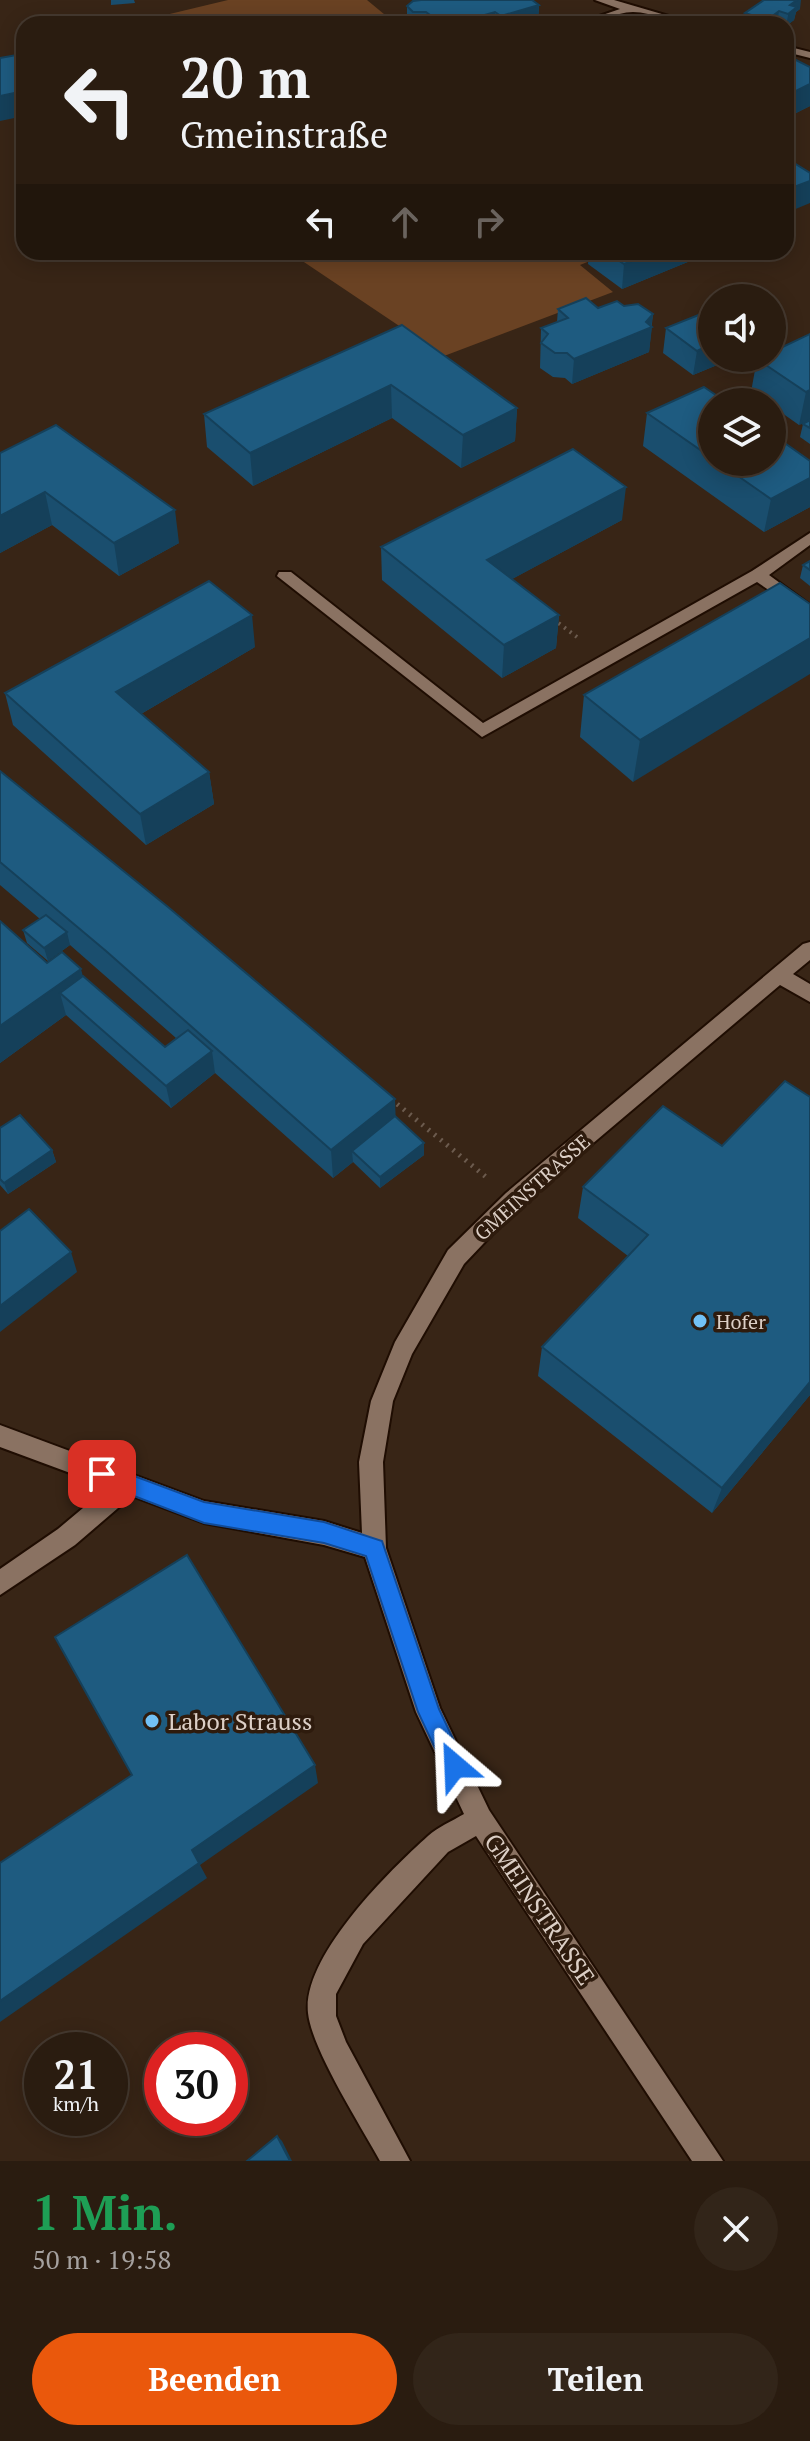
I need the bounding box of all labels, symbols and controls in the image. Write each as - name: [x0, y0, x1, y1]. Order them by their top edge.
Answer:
- text: 20 m: [180, 40, 310, 114]
- icon: left: [48, 48, 152, 152]
- text: Gmeinstraße: [180, 111, 388, 158]
- icon: left: [299, 200, 343, 244]
- icon: ahead: [383, 200, 427, 244]
- icon: right: [467, 200, 511, 244]
- map controls: [698, 284, 786, 476]
- button: sound: [698, 284, 786, 372]
- button: layers: [698, 388, 786, 476]
- street label: GMEINSTRASSE: [468, 1128, 596, 1246]
- place label: Hofer: [716, 1308, 766, 1335]
- marker: Hofer: [691, 1312, 709, 1330]
- pin: [68, 1440, 136, 1508]
- icon: arrive: [80, 1452, 124, 1496]
- place label: Labor Strauss: [168, 1705, 312, 1737]
- marker: Labor Strauss: [143, 1712, 161, 1730]
- position arrow: [413, 1724, 497, 1808]
- street label: GMEINSTRASSE: [477, 1827, 603, 1991]
- speed limit sign: 30: [144, 2032, 248, 2136]
- text: 21: [53, 2047, 99, 2100]
- text: km/h: [53, 2090, 99, 2117]
- text: 1 Min.: [32, 2180, 178, 2244]
- button: close: [694, 2187, 778, 2271]
- text: 50 m · 19:58: [32, 2242, 171, 2276]
- button: Beenden: [32, 2333, 397, 2425]
- button: Teilen: [413, 2333, 778, 2425]

